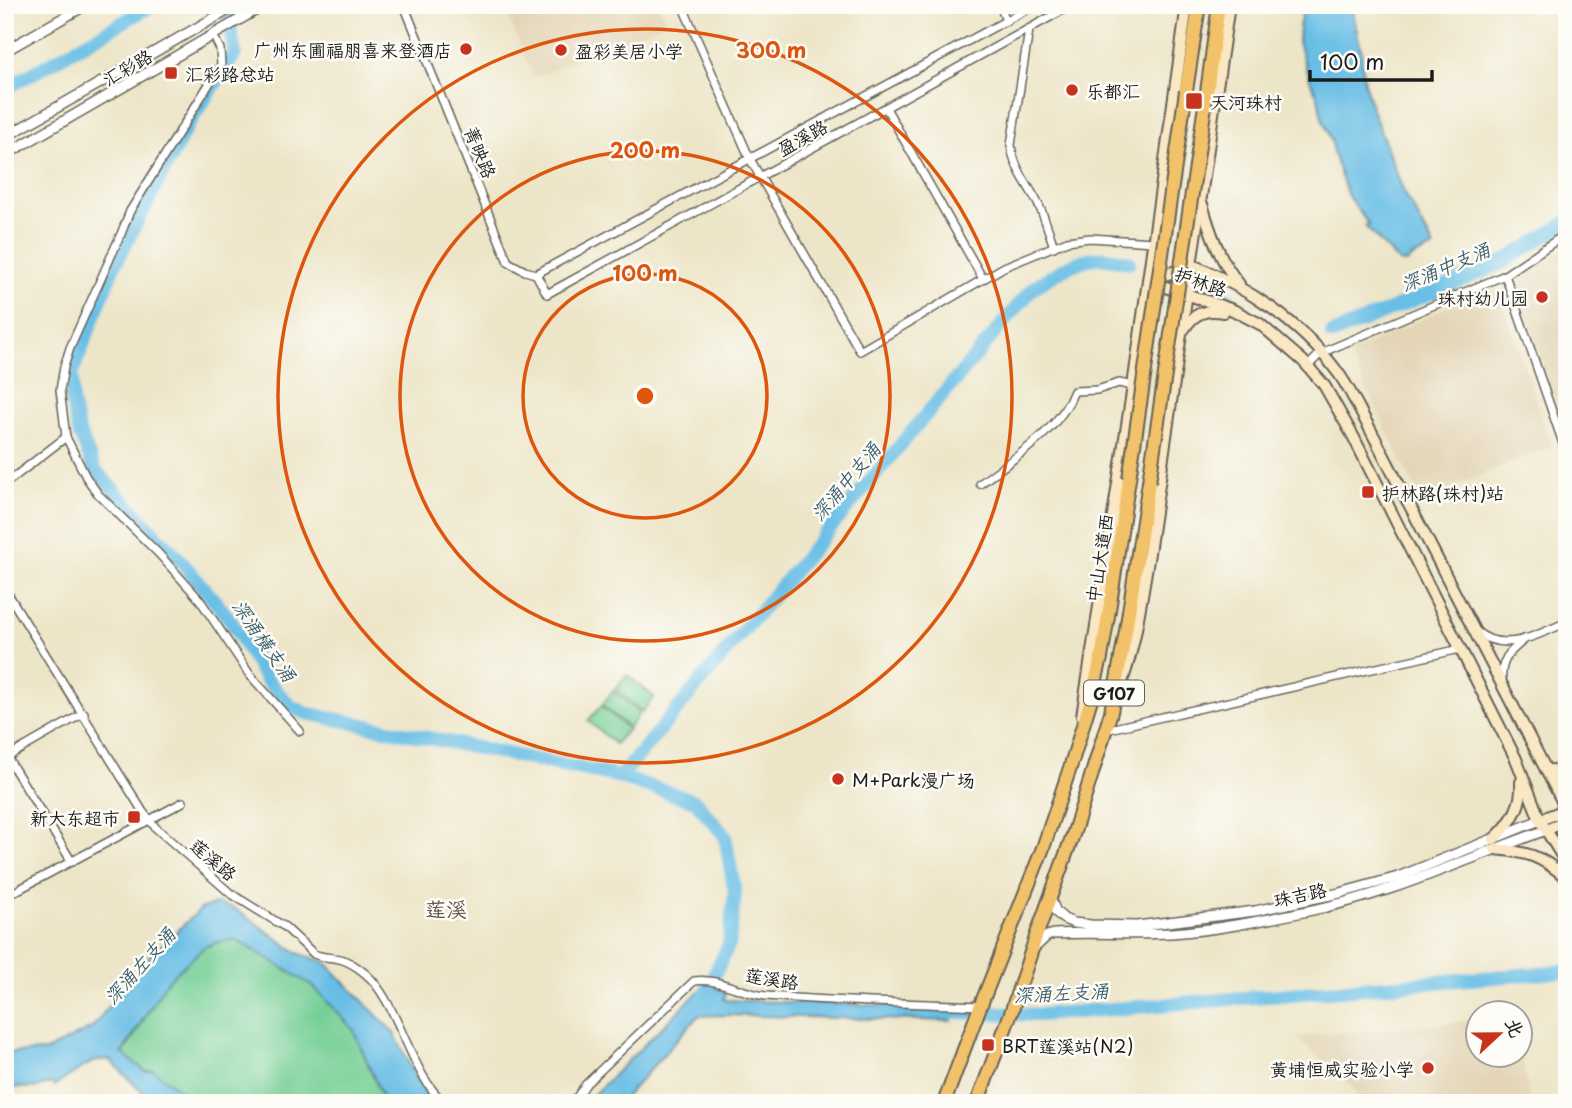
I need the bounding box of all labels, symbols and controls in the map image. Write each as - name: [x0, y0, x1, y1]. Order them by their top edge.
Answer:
- text: 300 m: [736, 33, 806, 65]
- place label: 广州东圃福朋喜来登酒店: [254, 36, 452, 63]
- place label: 盈彩美居小学: [575, 37, 683, 64]
- scale bar: [1310, 38, 1432, 82]
- marker: 广州东圃福朋喜来登酒店: [458, 41, 474, 57]
- street label: 汇彩路: [97, 42, 157, 92]
- marker: 盈彩美居小学: [553, 42, 569, 58]
- text: 100 m: [1320, 45, 1384, 77]
- place label: 汇彩路总站: [185, 60, 275, 87]
- marker: 汇彩路总站: [163, 65, 179, 81]
- place label: 乐都汇: [1086, 77, 1140, 104]
- marker: 乐都汇: [1064, 82, 1080, 98]
- place label: 天河珠村: [1210, 88, 1282, 115]
- marker: 天河珠村: [1184, 91, 1204, 111]
- street label: 盈溪路: [772, 112, 832, 162]
- street label: 菁映路: [458, 122, 504, 182]
- text: 200 m: [610, 133, 680, 165]
- water label: 深涌中支涌: [1396, 234, 1495, 297]
- text: 100 m: [612, 256, 678, 288]
- street label: 护林路: [1171, 259, 1231, 303]
- place label: 珠村幼儿园: [1438, 284, 1528, 311]
- marker: 珠村幼儿园: [1534, 289, 1550, 305]
- centre of rings: [633, 384, 657, 408]
- water label: 深涌中支涌: [804, 435, 887, 526]
- place label: 护林路(珠村)站: [1382, 479, 1504, 506]
- marker: 护林路(珠村)站: [1360, 484, 1376, 500]
- street label: 中山大道西: [1079, 511, 1119, 605]
- water label: 深涌横支涌: [226, 593, 304, 688]
- road number: G107: [1084, 680, 1144, 706]
- place label: M+Park漫广场: [852, 766, 975, 793]
- marker: M+Park漫广场: [830, 771, 846, 787]
- place label: 新大东超市: [30, 804, 120, 831]
- marker: 新大东超市: [126, 809, 142, 825]
- street label: 莲溪路: [185, 831, 243, 887]
- street label: 珠吉路: [1271, 875, 1329, 913]
- district label: 莲溪: [425, 892, 467, 924]
- water label: 深涌左支涌: [97, 920, 182, 1010]
- street label: 莲溪路: [743, 960, 801, 996]
- water label: 深涌左支涌: [1013, 975, 1110, 1008]
- north arrow: [1464, 1000, 1534, 1070]
- text: 北: [1499, 1013, 1532, 1041]
- place label: BRT莲溪站(N2): [1002, 1032, 1134, 1059]
- marker: BRT莲溪站(N2): [980, 1037, 996, 1053]
- place label: 黄埔恒威实验小学: [1270, 1055, 1414, 1082]
- marker: 黄埔恒威实验小学: [1420, 1060, 1436, 1076]

